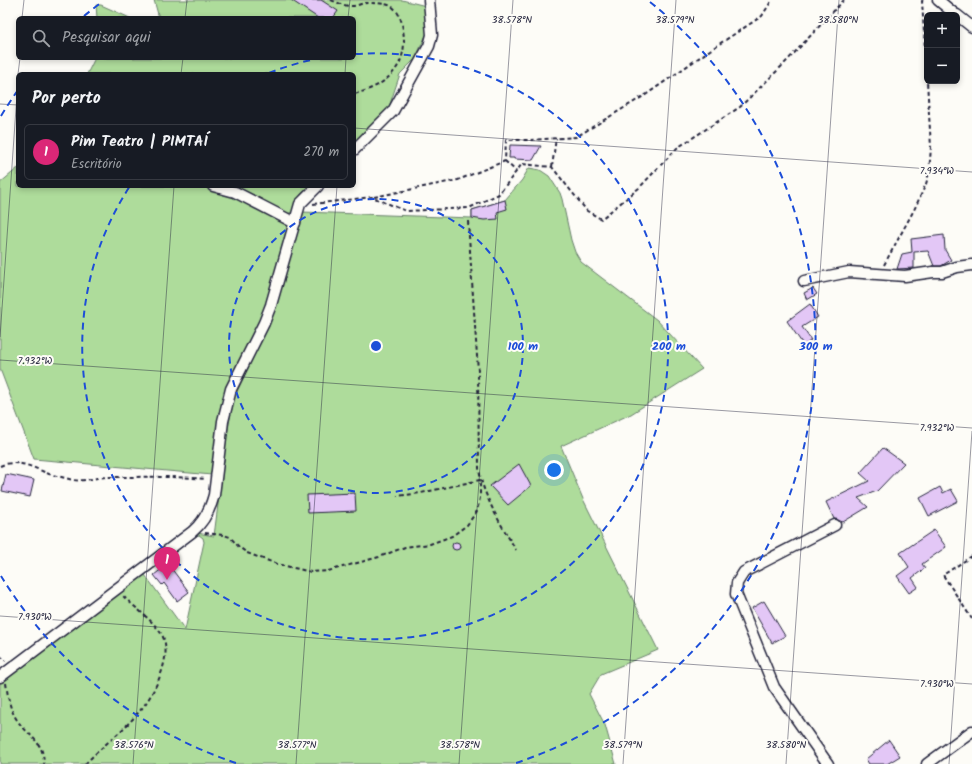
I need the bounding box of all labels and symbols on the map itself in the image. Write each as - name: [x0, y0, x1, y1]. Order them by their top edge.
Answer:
- text: 38.578°N: [492, 12, 532, 28]
- text: 38.579°N: [655, 12, 695, 28]
- text: 38.580°N: [818, 12, 859, 28]
- text: 7.934°W: [920, 163, 954, 179]
- text: 100 m: [508, 337, 538, 356]
- text: 200 m: [652, 337, 686, 356]
- text: 300 m: [798, 337, 833, 356]
- centre of rings: [369, 339, 383, 353]
- text: 7.932°W: [18, 353, 52, 369]
- text: 7.932°W: [920, 420, 954, 436]
- your location: [544, 460, 564, 480]
- pin: 1: [154, 547, 180, 580]
- text: 7.930°W: [18, 609, 52, 625]
- text: 7.930°W: [920, 676, 954, 692]
- text: 38.576°N: [114, 737, 154, 753]
- text: 38.577°N: [278, 737, 317, 753]
- text: 38.578°N: [440, 737, 480, 753]
- text: 38.579°N: [603, 737, 643, 753]
- text: 38.580°N: [766, 737, 807, 753]

